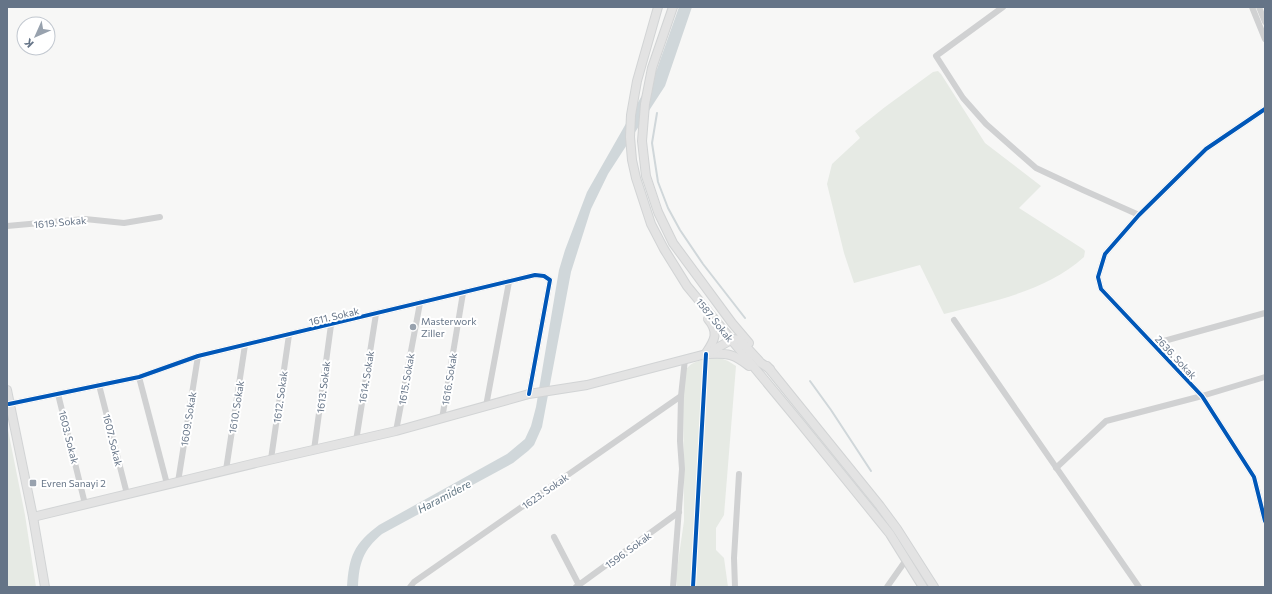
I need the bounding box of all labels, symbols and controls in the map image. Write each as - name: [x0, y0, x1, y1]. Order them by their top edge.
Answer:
- north arrow: [16, 16, 56, 56]
- text: K: [21, 36, 36, 51]
- street label: 1619. Sokak: [33, 214, 87, 230]
- street label: 1587. Sokak: [694, 296, 737, 345]
- street label: 1611. Sokak: [308, 304, 361, 328]
- place label: Masterwork Ziller: [421, 315, 477, 339]
- marker: Masterwork Ziller: [408, 322, 418, 332]
- street label: 2636. Sokak: [1153, 333, 1200, 382]
- street label: 1614. Sokak: [356, 349, 376, 404]
- street label: 1616. Sokak: [439, 351, 459, 406]
- street label: 1615. Sokak: [396, 352, 417, 406]
- street label: 1613. Sokak: [314, 360, 332, 414]
- street label: 1612. Sokak: [270, 370, 290, 424]
- street label: 1610. Sokak: [226, 379, 246, 434]
- street label: 1609. Sokak: [178, 390, 198, 447]
- street label: 1603. Sokak: [57, 409, 82, 465]
- street label: 1607. Sokak: [101, 413, 125, 468]
- street label: 1623. Sokak: [520, 470, 571, 511]
- water label: Haramidere: [415, 476, 473, 516]
- place label: Evren Sanayi 2: [41, 477, 106, 489]
- marker: Evren Sanayi 2: [28, 478, 38, 488]
- street label: 1596. Sokak: [603, 529, 654, 571]

